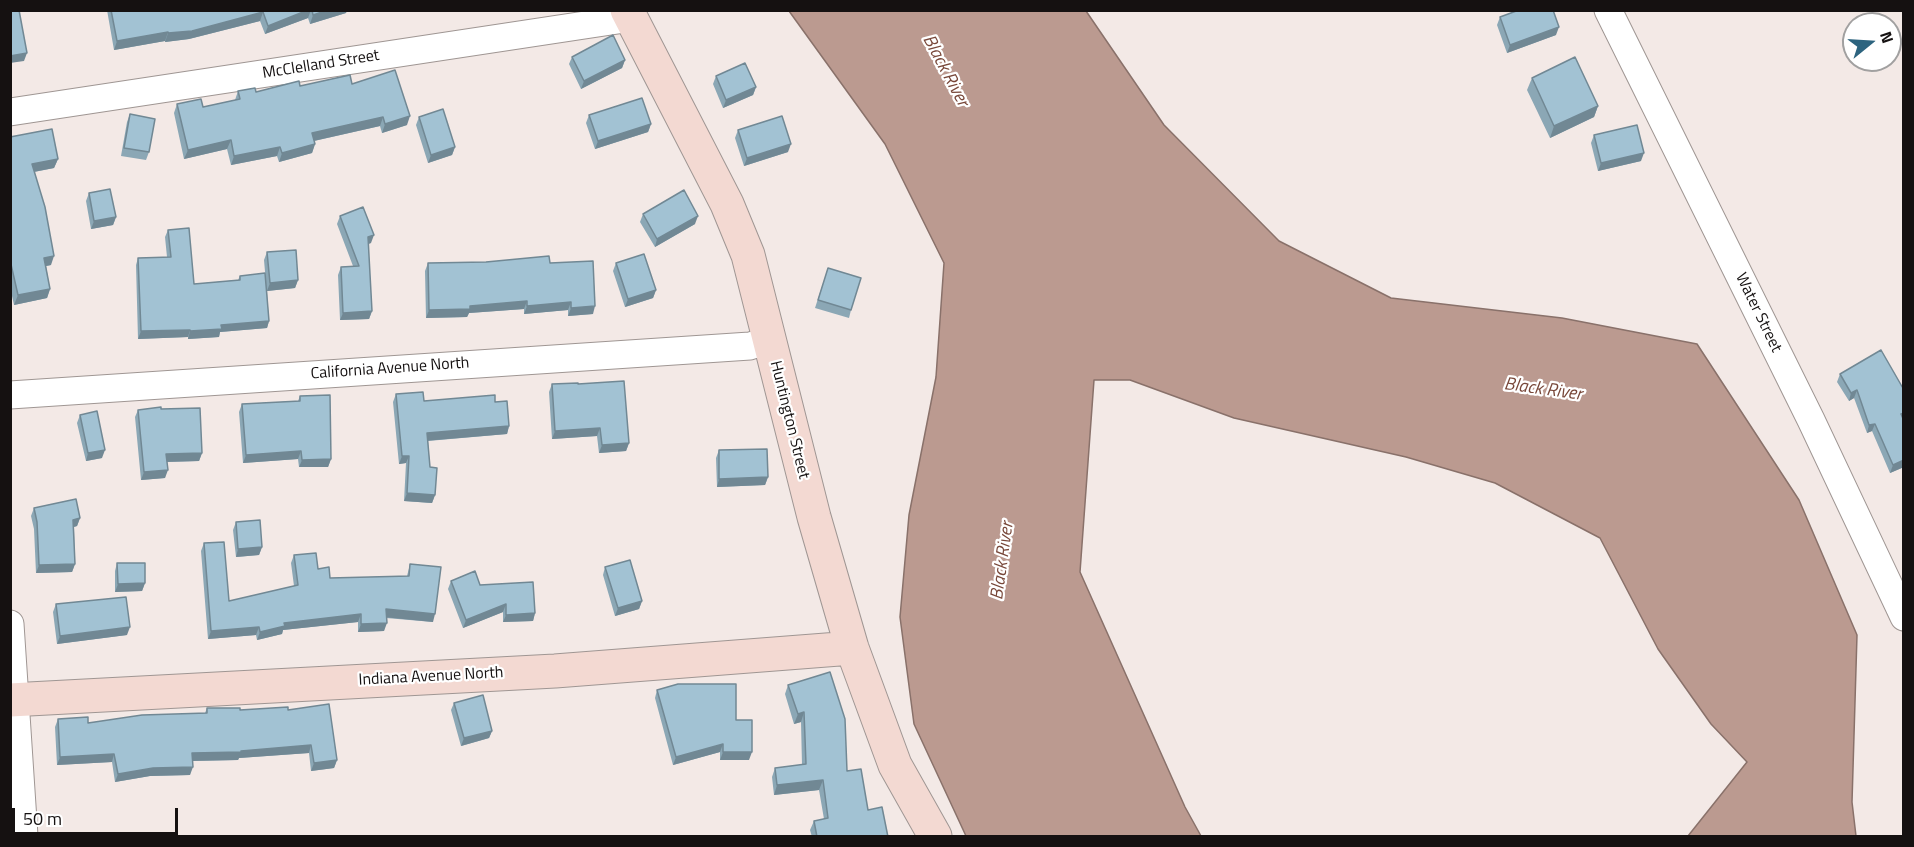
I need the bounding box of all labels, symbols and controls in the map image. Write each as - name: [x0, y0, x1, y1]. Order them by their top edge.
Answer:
- north arrow: [1842, 12, 1902, 72]
- text: N: [1874, 28, 1900, 46]
- water label: Black River: [917, 31, 973, 111]
- street label: McClelland Street: [261, 46, 381, 84]
- street label: Water Street: [1731, 270, 1785, 356]
- street label: California Avenue North: [310, 354, 470, 384]
- street label: Huntington Street: [765, 359, 813, 481]
- water label: Black River: [1503, 374, 1583, 406]
- water label: Black River: [987, 521, 1019, 601]
- street label: Indiana Avenue North: [358, 664, 504, 690]
- scale bar: [15, 796, 182, 834]
- text: 50 m: [23, 805, 62, 832]

